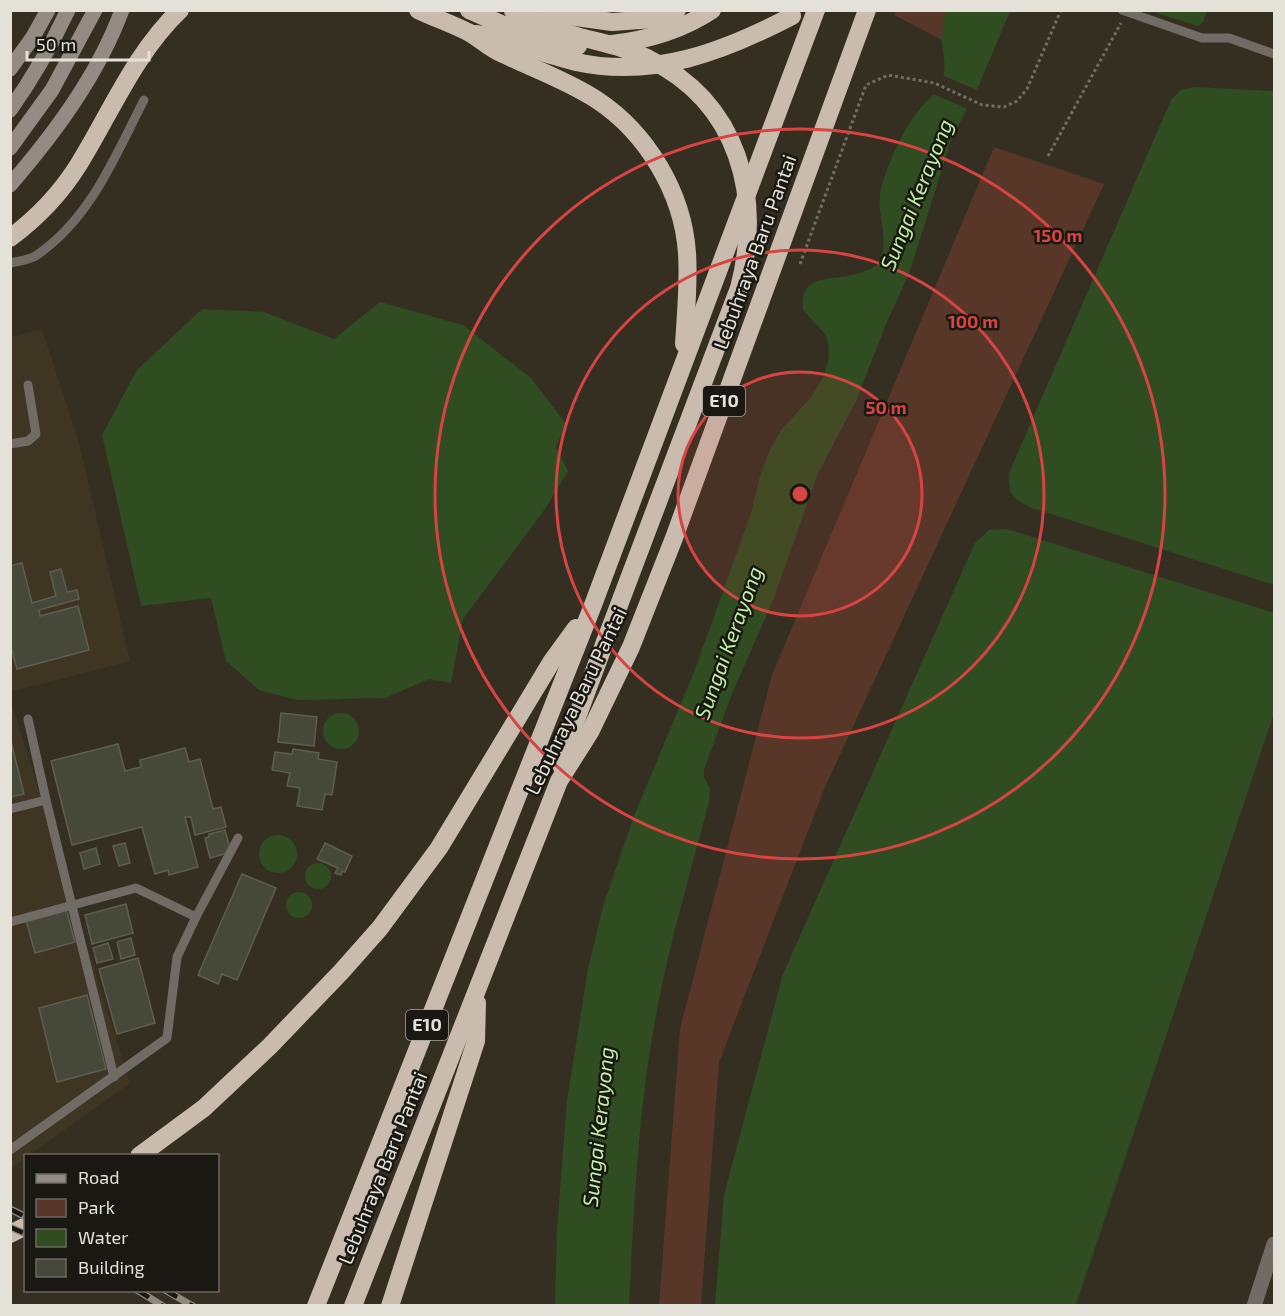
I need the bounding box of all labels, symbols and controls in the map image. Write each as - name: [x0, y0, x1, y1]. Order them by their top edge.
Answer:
- scale bar: [27, 24, 148, 62]
- text: 50 m: [36, 33, 76, 55]
- water label: Sungai Kerayong: [874, 115, 958, 274]
- street label: Lebuhraya Baru Pantai: [708, 151, 800, 352]
- text: 150 m: [1034, 224, 1082, 246]
- text: 100 m: [948, 310, 998, 332]
- road number: E10: [703, 386, 745, 416]
- text: 50 m: [865, 396, 907, 418]
- centre of rings: [790, 484, 810, 504]
- water label: Sungai Kerayong: [688, 563, 768, 723]
- street label: Lebuhraya Baru Pantai: [519, 603, 631, 798]
- road number: E10: [406, 1010, 448, 1040]
- water label: Sungai Kerayong: [577, 1046, 619, 1208]
- street label: Lebuhraya Baru Pantai: [332, 1068, 432, 1267]
- legend: [24, 1154, 219, 1292]
- text: Road: [78, 1166, 119, 1188]
- text: Park: [78, 1196, 115, 1218]
- text: Water: [78, 1226, 128, 1248]
- text: Building: [78, 1256, 145, 1278]

